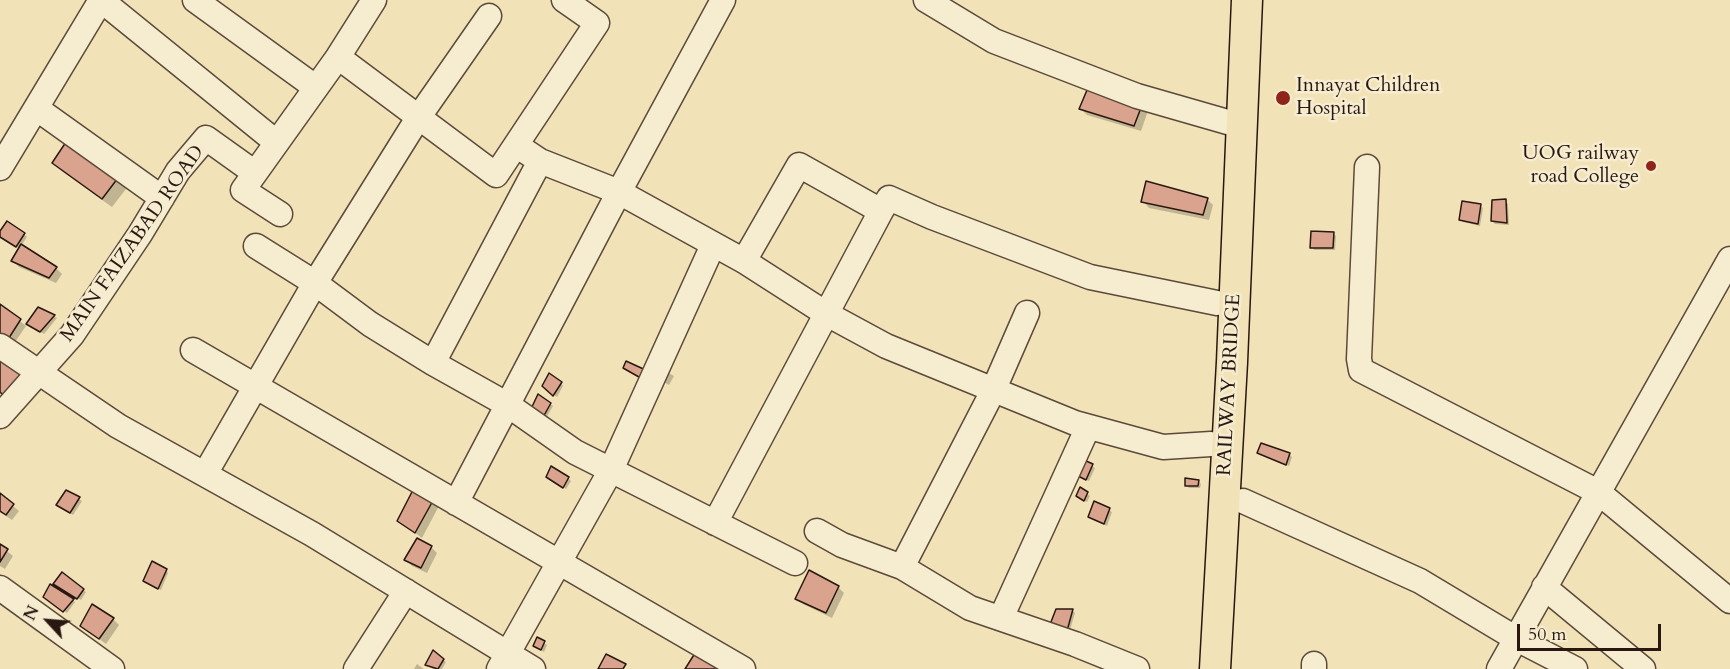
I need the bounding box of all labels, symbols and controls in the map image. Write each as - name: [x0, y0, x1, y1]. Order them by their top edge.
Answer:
- place label: Innayat Children Hospital: [1296, 74, 1440, 121]
- marker: Innayat Children Hospital: [1274, 89, 1292, 107]
- street label: MAIN FAIZABAD ROAD: [56, 141, 210, 347]
- place label: UOG railway road College: [1522, 142, 1639, 189]
- marker: UOG railway road College: [1644, 159, 1658, 173]
- street label: RAILWAY BRIDGE: [1213, 293, 1247, 477]
- north arrow: [18, 591, 78, 651]
- text: N: [19, 602, 45, 624]
- scale bar: [1520, 612, 1664, 650]
- text: 50 m: [1528, 622, 1567, 647]

